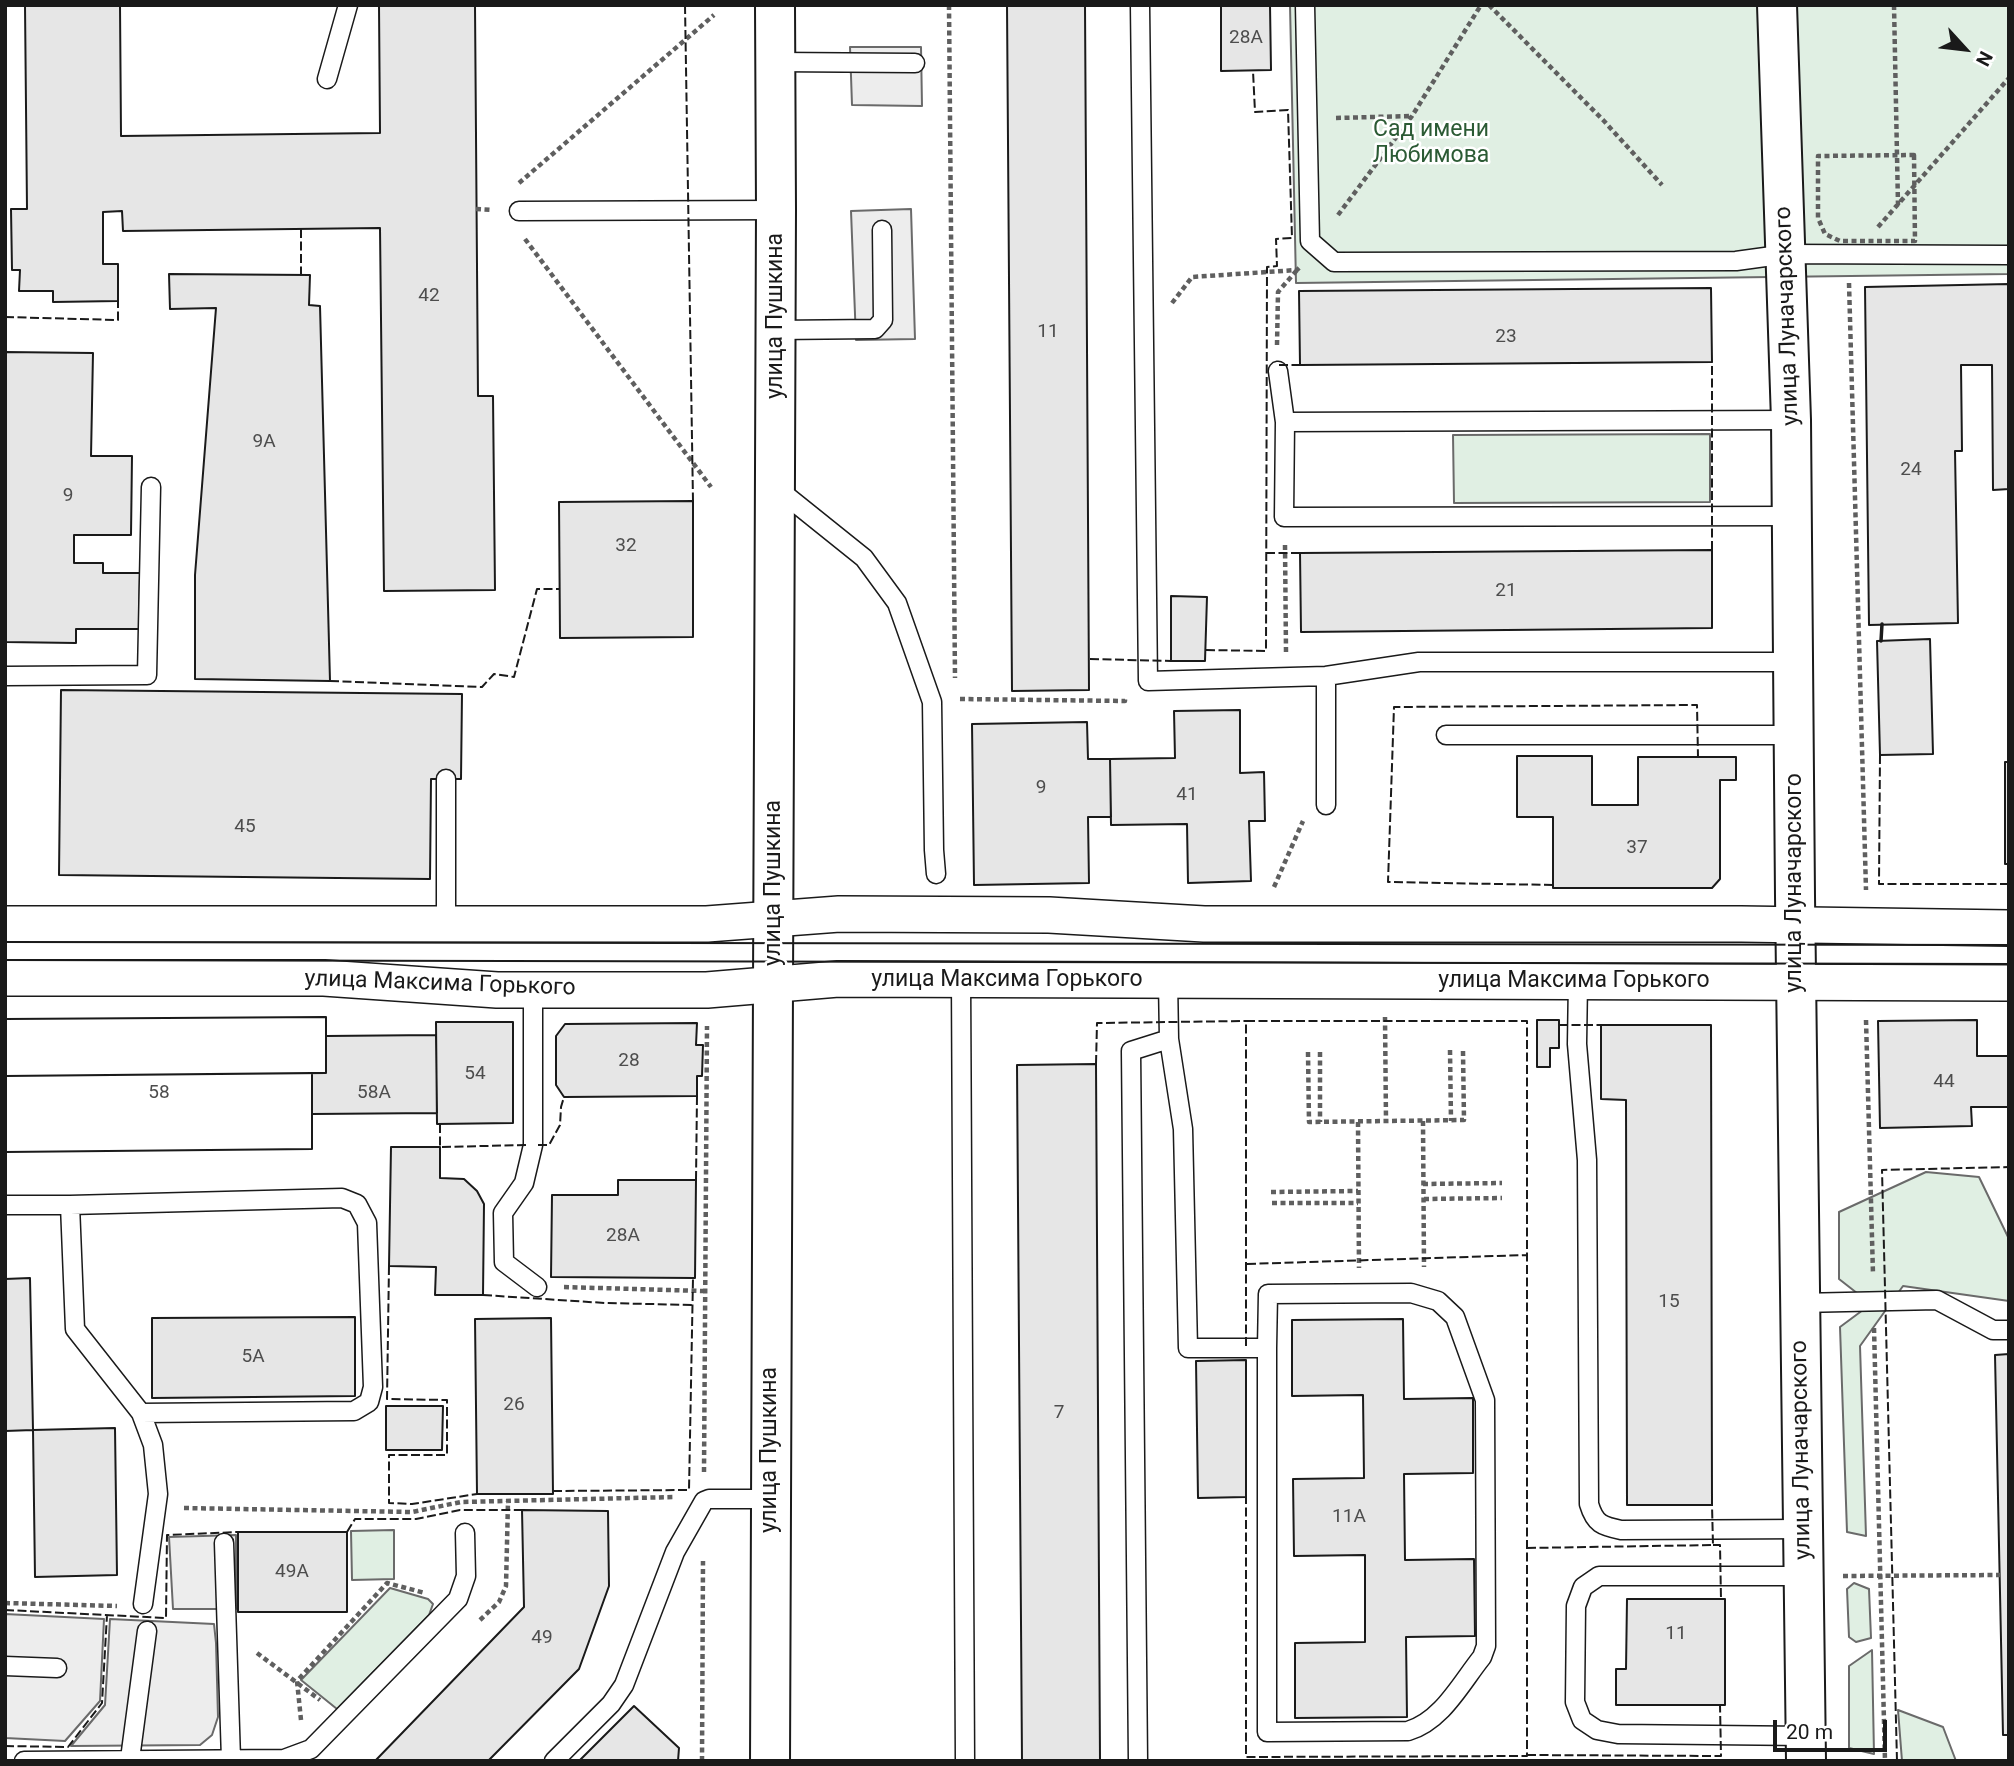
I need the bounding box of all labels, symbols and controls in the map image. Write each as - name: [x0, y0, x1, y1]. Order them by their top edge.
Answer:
- north arrow: [1930, 14, 2000, 84]
- house number: 28А: [1229, 27, 1263, 49]
- text: N: [1971, 48, 1997, 70]
- park label: Сад имени Любимова: [1373, 116, 1489, 170]
- street label: улица Луначарского: [1770, 206, 1806, 426]
- street label: улица Пушкина: [762, 233, 790, 399]
- house number: 42: [418, 285, 440, 307]
- house number: 11: [1037, 321, 1059, 343]
- house number: 23: [1495, 326, 1517, 348]
- house number: 9А: [252, 431, 276, 453]
- house number: 24: [1900, 459, 1922, 481]
- house number: 9: [63, 485, 73, 507]
- house number: 32: [615, 535, 637, 557]
- house number: 21: [1495, 580, 1517, 602]
- street label: улица Луначарского: [1781, 773, 1809, 993]
- house number: 9: [1036, 777, 1046, 799]
- house number: 41: [1176, 784, 1198, 806]
- street label: улица Пушкина: [760, 800, 788, 966]
- house number: 45: [234, 816, 256, 838]
- house number: 37: [1626, 837, 1648, 859]
- street label: улица Максима Горького: [304, 965, 576, 1003]
- street label: улица Максима Горького: [871, 966, 1143, 994]
- street label: улица Максима Горького: [1438, 967, 1710, 995]
- house number: 28: [618, 1050, 640, 1072]
- house number: 54: [464, 1063, 486, 1085]
- house number: 44: [1933, 1071, 1955, 1093]
- house number: 58: [148, 1082, 170, 1104]
- house number: 58А: [357, 1082, 391, 1104]
- house number: 28А: [606, 1225, 640, 1247]
- house number: 15: [1658, 1291, 1680, 1313]
- street label: улица Луначарского: [1786, 1340, 1818, 1560]
- house number: 5А: [241, 1346, 265, 1368]
- street label: улица Пушкина: [756, 1367, 784, 1533]
- house number: 26: [503, 1394, 525, 1416]
- house number: 7: [1054, 1402, 1064, 1424]
- house number: 11А: [1332, 1506, 1366, 1528]
- house number: 49А: [275, 1561, 309, 1583]
- house number: 11: [1665, 1623, 1687, 1645]
- house number: 49: [531, 1627, 553, 1649]
- scale bar: [1776, 1706, 1890, 1750]
- text: 20 m: [1786, 1720, 1833, 1744]

